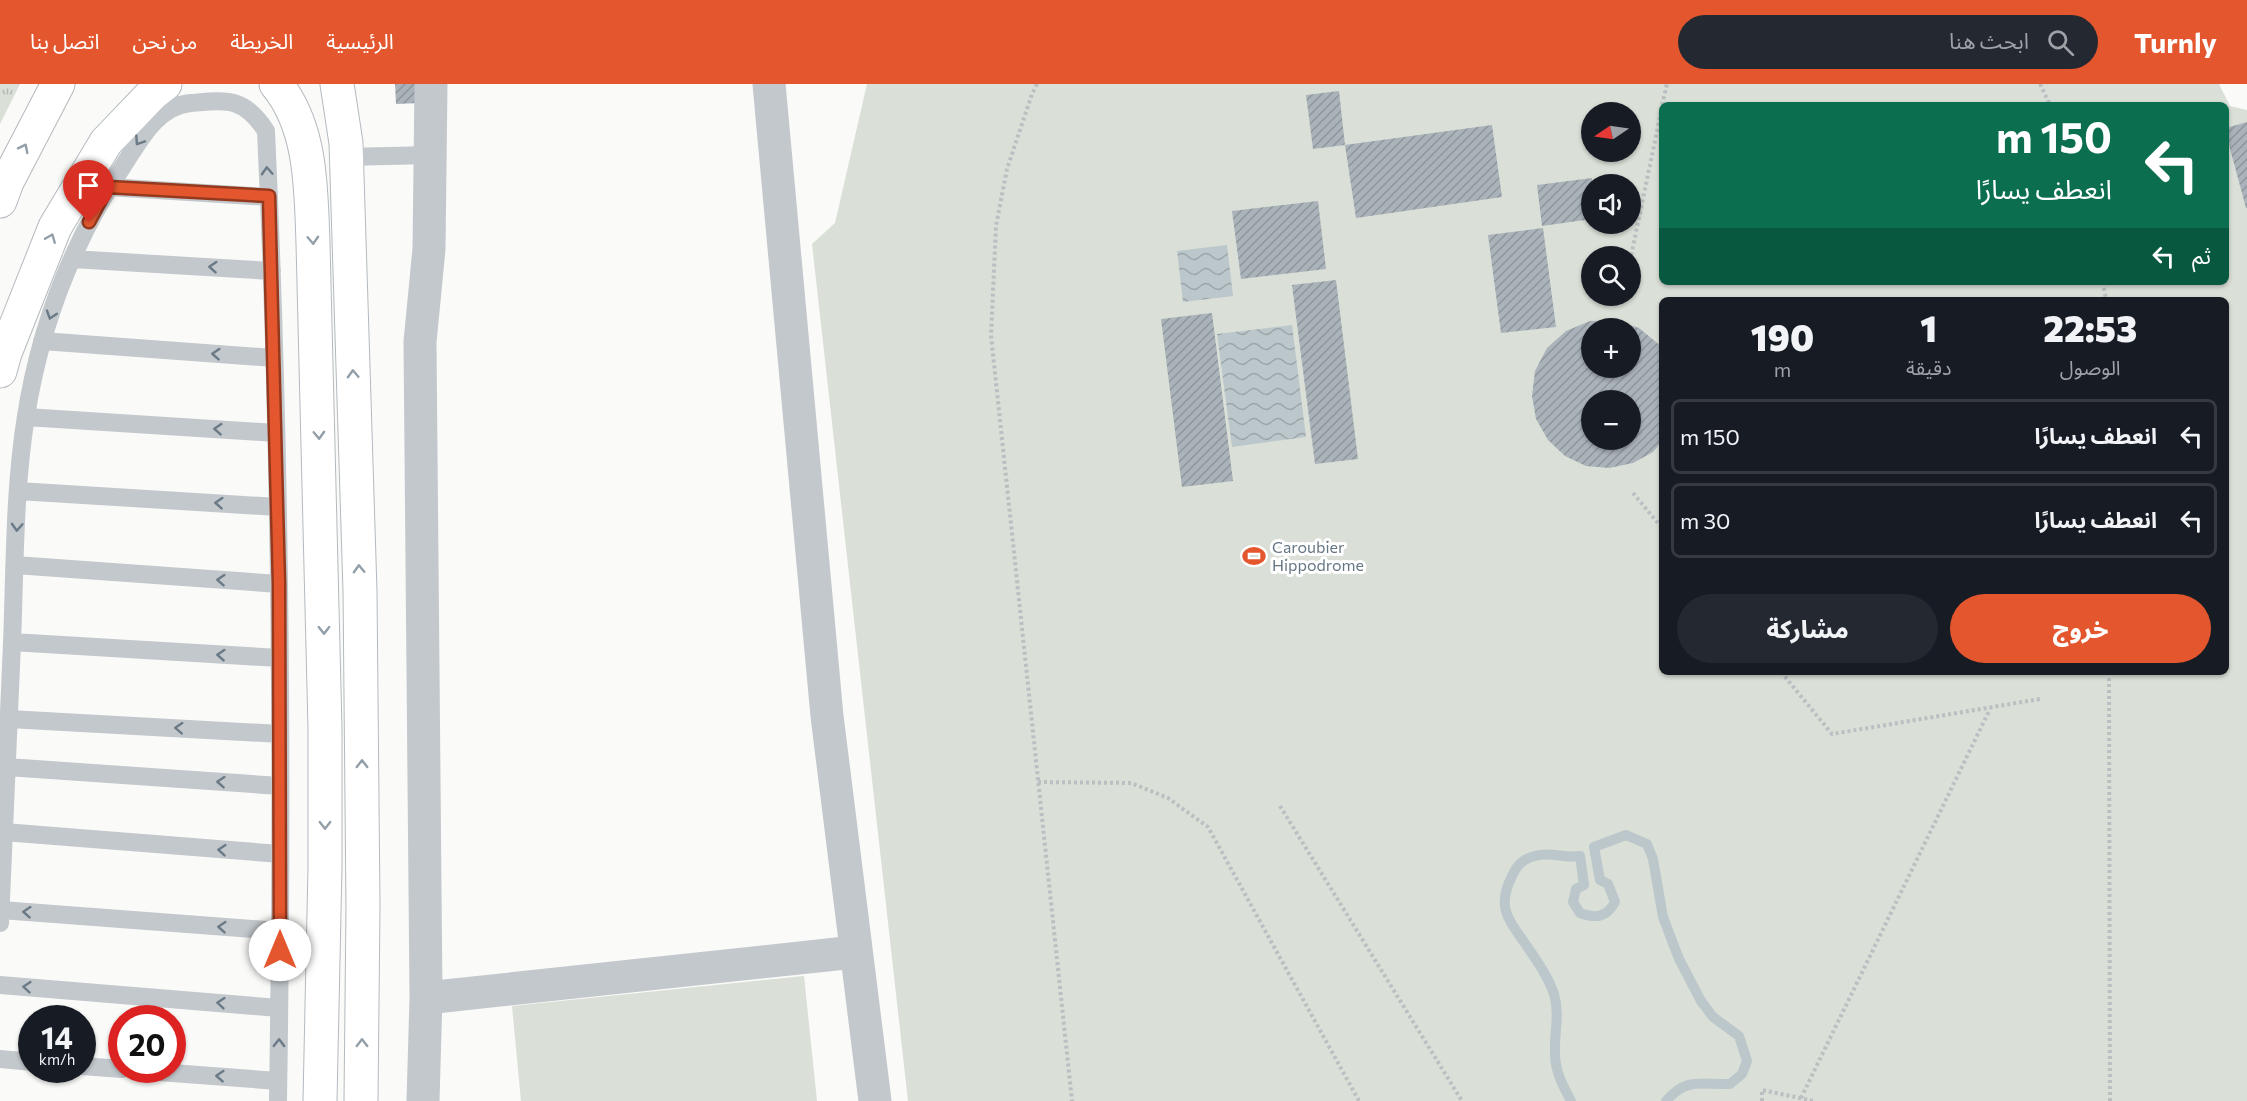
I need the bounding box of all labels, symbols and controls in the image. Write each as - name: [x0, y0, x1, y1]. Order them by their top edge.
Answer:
- search box: [1678, 15, 2098, 69]
- text: Turnly: [2134, 25, 2217, 59]
- icon: search: [2044, 26, 2077, 59]
- text: ابحث هنا: [1949, 27, 2029, 54]
- text: اتصل بنا: [30, 28, 100, 53]
- text: من نحن: [133, 28, 197, 53]
- text: الخريطة: [230, 28, 293, 53]
- text: الرئيسية: [326, 28, 394, 53]
- north arrow: [1581, 102, 1641, 162]
- map controls: [1581, 102, 1641, 450]
- text: 150 m: [1996, 110, 2112, 162]
- icon: left: [2133, 126, 2211, 204]
- one-way arrow: [135, 135, 146, 146]
- one-way arrow: [17, 143, 28, 154]
- pin: [63, 160, 114, 222]
- one-way arrow: [261, 167, 274, 176]
- icon: arrive: [72, 169, 105, 202]
- text: انعطف يسارًا: [1976, 172, 2112, 205]
- button: sound: [1581, 174, 1641, 234]
- one-way arrow: [44, 233, 56, 244]
- one-way arrow: [307, 236, 319, 245]
- icon: left: [2147, 240, 2180, 273]
- text: ثم: [2192, 242, 2211, 269]
- button: search: [1581, 246, 1641, 306]
- one-way arrow: [209, 261, 218, 274]
- text: 1: [1920, 305, 1937, 349]
- text: 22:53: [2043, 305, 2137, 349]
- one-way arrow: [46, 309, 58, 319]
- text: 190: [1751, 314, 1814, 358]
- button: +: [1581, 318, 1641, 378]
- one-way arrow: [212, 348, 221, 361]
- text: دقيقة: [1906, 355, 1951, 379]
- text: الوصول: [2060, 355, 2121, 379]
- text: m: [1774, 357, 1791, 381]
- one-way arrow: [347, 369, 359, 378]
- button: −: [1581, 390, 1641, 450]
- icon: left: [2175, 420, 2208, 453]
- text: انعطف يسارًا: [2035, 422, 2157, 449]
- one-way arrow: [213, 423, 222, 436]
- text: 150 m: [1680, 423, 1740, 450]
- one-way arrow: [312, 431, 325, 440]
- one-way arrow: [215, 497, 224, 510]
- icon: left: [2175, 504, 2208, 537]
- text: انعطف يسارًا: [2035, 506, 2157, 533]
- text: 30 m: [1680, 507, 1730, 534]
- one-way arrow: [10, 522, 23, 531]
- place label: Caroubier Hippodrome: [1272, 537, 1364, 574]
- sports icon: Caroubier Hippodrome: [1241, 543, 1267, 569]
- one-way arrow: [353, 564, 366, 573]
- one-way arrow: [216, 574, 225, 587]
- button: مشاركة: [1677, 594, 1938, 663]
- button: خروج: [1950, 594, 2211, 663]
- one-way arrow: [318, 626, 330, 635]
- one-way arrow: [217, 648, 226, 661]
- one-way arrow: [175, 722, 184, 735]
- one-way arrow: [356, 759, 369, 768]
- one-way arrow: [217, 776, 226, 789]
- one-way arrow: [319, 821, 331, 830]
- one-way arrow: [217, 843, 226, 856]
- one-way arrow: [23, 906, 32, 919]
- position arrow: [248, 918, 312, 982]
- one-way arrow: [217, 921, 226, 934]
- one-way arrow: [22, 981, 31, 994]
- one-way arrow: [216, 997, 226, 1010]
- speed limit sign: 20: [108, 1005, 186, 1083]
- text: 14: [41, 1018, 73, 1055]
- one-way arrow: [273, 1038, 285, 1047]
- one-way arrow: [356, 1038, 368, 1047]
- text: km/h: [39, 1050, 75, 1068]
- one-way arrow: [216, 1070, 225, 1083]

